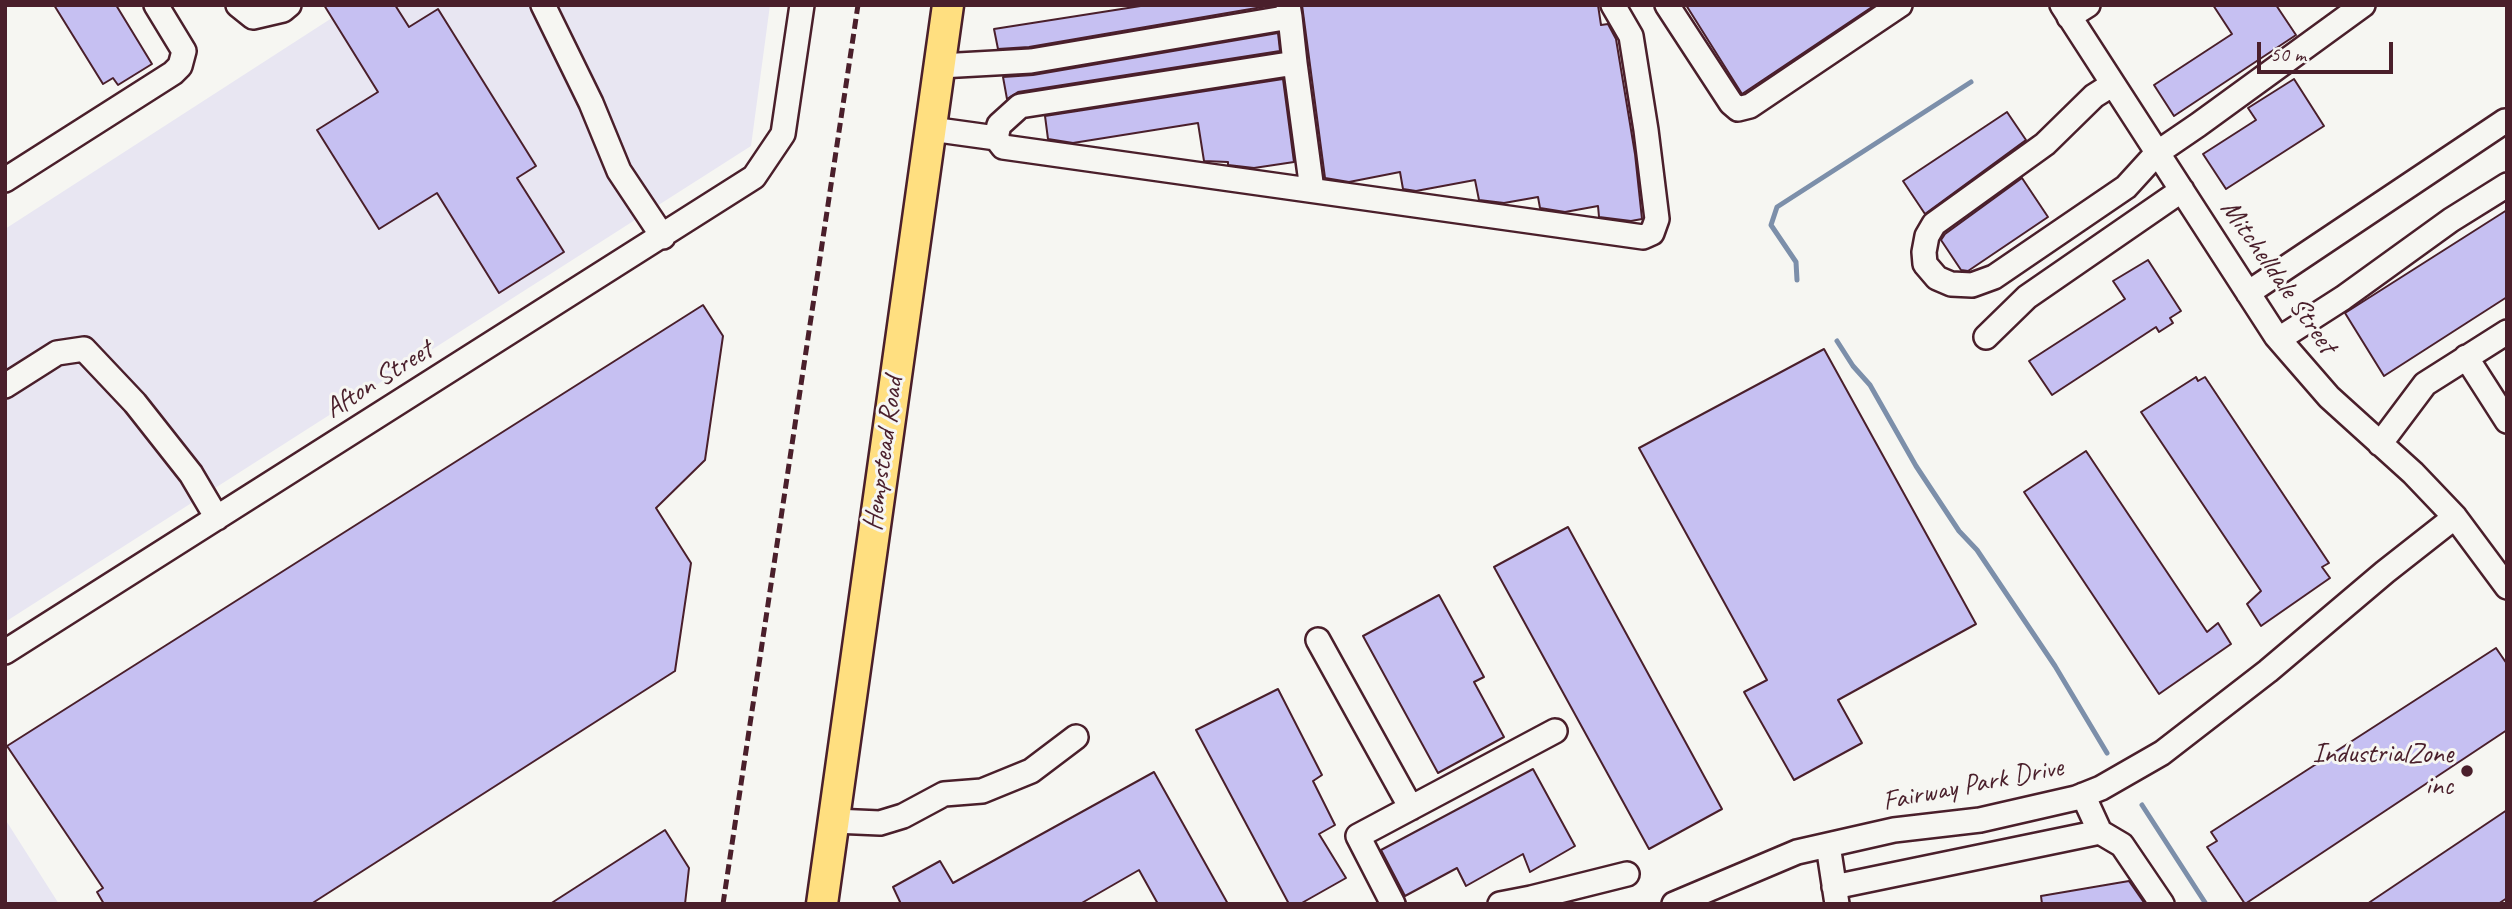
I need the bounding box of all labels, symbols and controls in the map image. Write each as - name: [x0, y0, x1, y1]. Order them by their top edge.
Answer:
- scale bar: [2260, 28, 2396, 72]
- text: 50 m: [2270, 41, 2306, 67]
- street label: Mitchelldale Street: [2213, 194, 2343, 360]
- street label: Afton Street: [319, 334, 439, 426]
- street label: Hempstead Road: [857, 375, 911, 533]
- place label: IndustrialZone inc: [2312, 738, 2453, 804]
- street label: Fairway Park Drive: [1880, 751, 2066, 819]
- marker: IndustrialZone inc: [2459, 763, 2475, 779]

